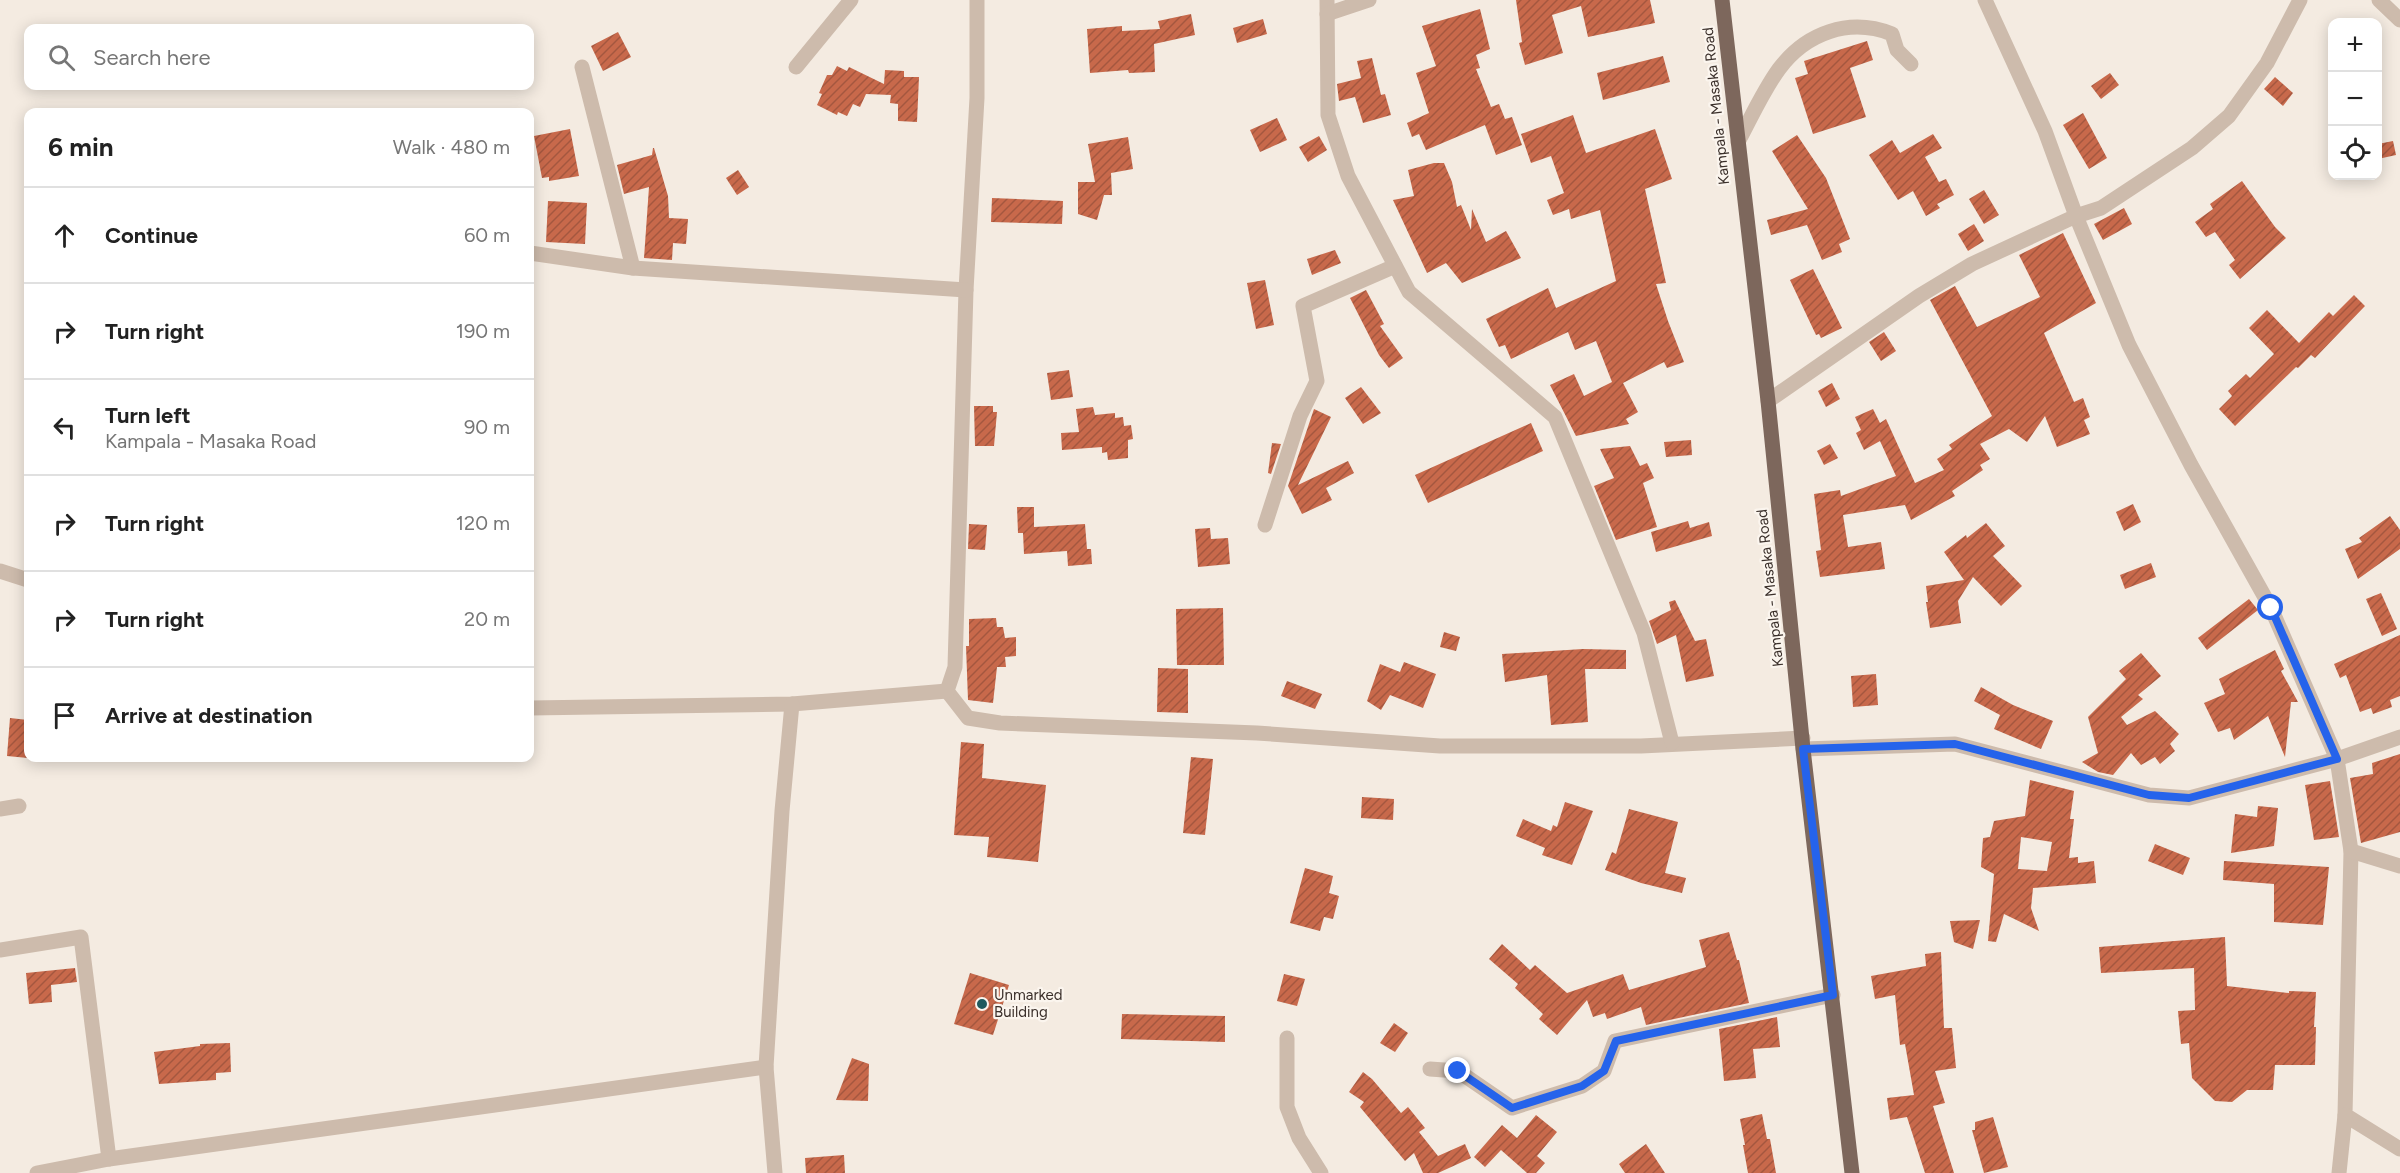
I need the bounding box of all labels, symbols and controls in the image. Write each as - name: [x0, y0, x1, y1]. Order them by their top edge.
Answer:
- map controls: [2328, 18, 2382, 180]
- button: +: [2328, 18, 2382, 72]
- search box: [24, 24, 534, 90]
- street label: Kampala - Masaka Road: [1699, 26, 1733, 186]
- icon: search: [45, 41, 78, 74]
- text: Search here: [93, 44, 211, 71]
- button: −: [2328, 72, 2382, 126]
- button: locate: [2328, 126, 2382, 180]
- text: 6 min: [48, 131, 114, 163]
- text: Walk · 480 m: [393, 135, 510, 159]
- icon: ahead: [48, 219, 81, 252]
- text: Continue: [105, 222, 198, 249]
- text: 60 m: [464, 223, 510, 247]
- icon: right: [48, 315, 81, 348]
- text: Turn right: [105, 318, 204, 345]
- text: 190 m: [456, 319, 510, 343]
- text: Turn left: [105, 402, 191, 429]
- icon: left: [48, 411, 81, 444]
- text: 90 m: [464, 415, 510, 439]
- text: Kampala - Masaka Road: [105, 429, 316, 453]
- icon: right: [48, 507, 81, 540]
- street label: Kampala - Masaka Road: [1753, 508, 1787, 668]
- text: Turn right: [105, 510, 204, 537]
- text: 120 m: [456, 511, 510, 535]
- route start: [2257, 594, 2283, 620]
- icon: right: [48, 603, 81, 636]
- text: Turn right: [105, 606, 204, 633]
- text: 20 m: [464, 607, 510, 631]
- icon: arrive: [48, 699, 81, 732]
- text: Arrive at destination: [105, 702, 313, 729]
- place label: Unmarked Building: [994, 986, 1063, 1021]
- marker: Unmarked Building: [975, 997, 989, 1011]
- route end: [1444, 1057, 1470, 1083]

